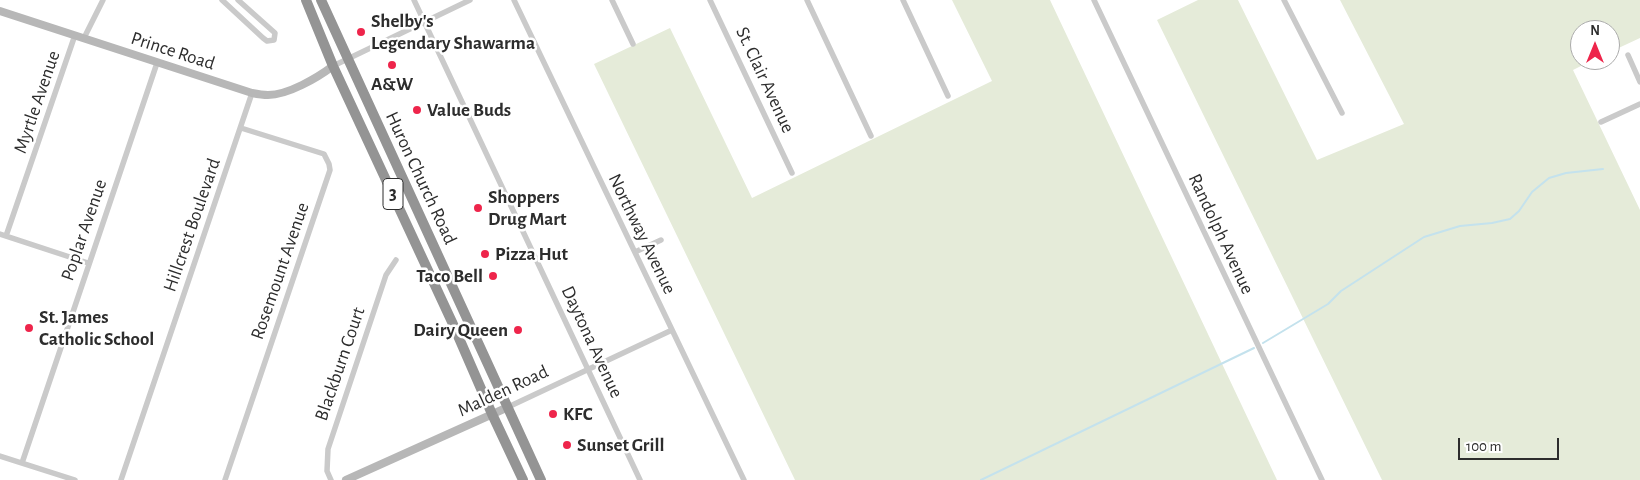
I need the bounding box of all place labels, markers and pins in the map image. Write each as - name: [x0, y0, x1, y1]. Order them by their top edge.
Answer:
- place label: Shelby's Legendary Shawarma: [371, 10, 535, 54]
- marker: Shelby's Legendary Shawarma: [355, 26, 367, 38]
- marker: A&W: [386, 59, 398, 71]
- place label: A&W: [371, 73, 413, 95]
- place label: Value Buds: [427, 99, 511, 121]
- marker: Value Buds: [411, 104, 423, 116]
- place label: Shoppers Drug Mart: [488, 186, 566, 230]
- marker: Shoppers Drug Mart: [472, 202, 484, 214]
- place label: Pizza Hut: [495, 243, 568, 265]
- marker: Pizza Hut: [479, 248, 491, 260]
- place label: Taco Bell: [416, 265, 483, 287]
- marker: Taco Bell: [487, 270, 499, 282]
- place label: St. James Catholic School: [39, 306, 154, 350]
- place label: Dairy Queen: [413, 319, 508, 341]
- marker: St. James Catholic School: [23, 322, 35, 334]
- marker: Dairy Queen: [512, 324, 524, 336]
- place label: KFC: [563, 403, 593, 425]
- marker: KFC: [547, 408, 559, 420]
- place label: Sunset Grill: [577, 434, 664, 456]
- marker: Sunset Grill: [561, 439, 573, 451]

